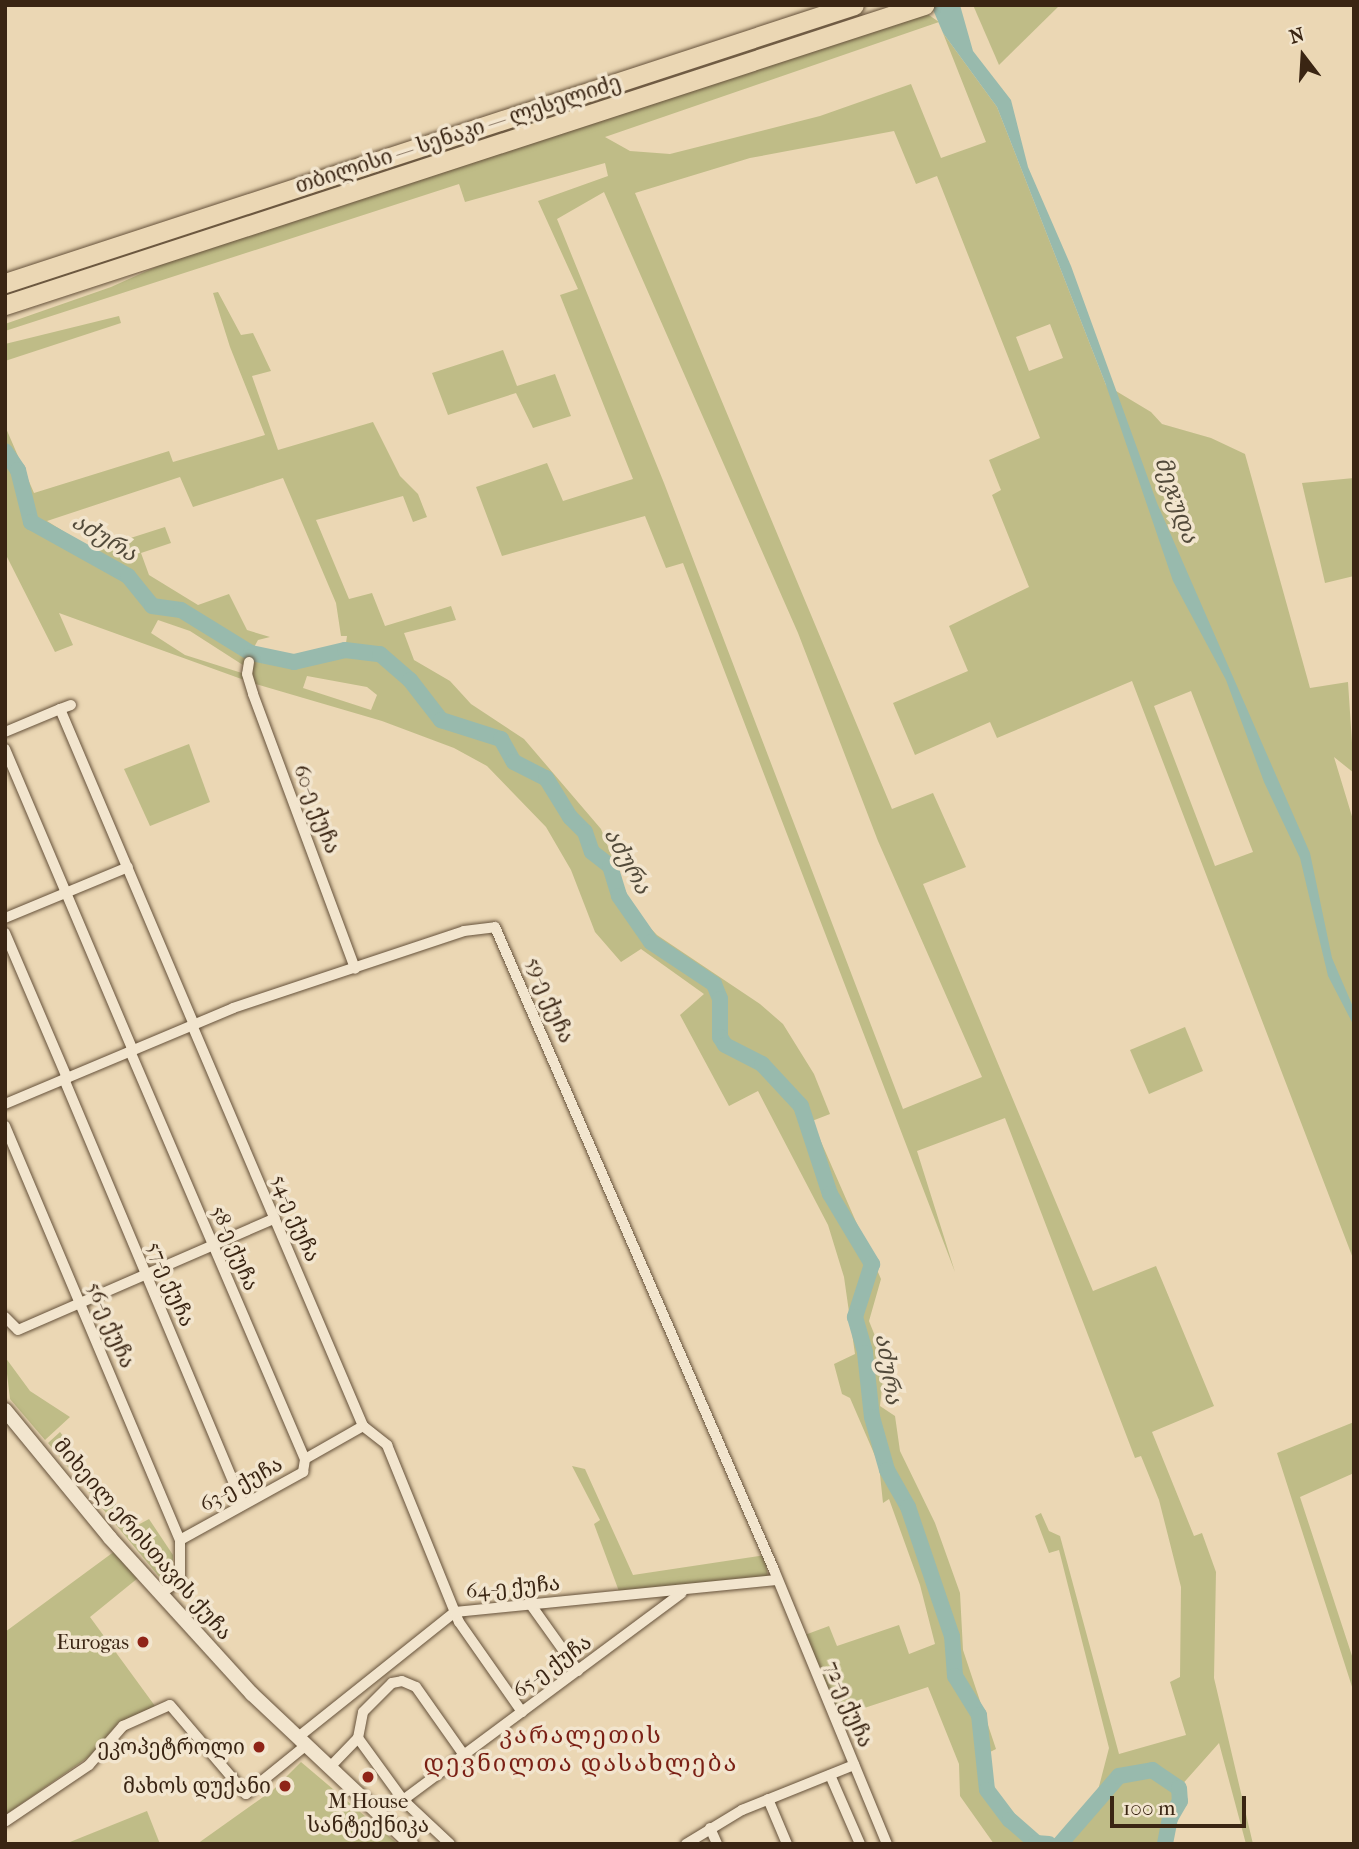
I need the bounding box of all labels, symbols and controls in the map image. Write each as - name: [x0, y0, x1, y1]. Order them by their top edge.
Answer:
- north arrow: [1268, 21, 1338, 91]
- text: N: [1287, 23, 1307, 49]
- street label: თბილისი — სენაკი — ლესელიძე: [292, 69, 624, 199]
- water label: მეჯუდა: [1148, 453, 1204, 547]
- water label: აძურა: [66, 508, 142, 568]
- street label: 60-ე ქუჩა: [288, 761, 346, 857]
- water label: აძურა: [598, 823, 656, 899]
- street label: 59-ე ქუჩა: [521, 953, 579, 1047]
- street label: 54-ე ქუჩა: [266, 1171, 326, 1265]
- street label: 58-ე ქუჩა: [206, 1202, 264, 1294]
- street label: 57-ე ქუჩა: [142, 1238, 200, 1330]
- street label: 56-ე ქუჩა: [82, 1278, 140, 1372]
- water label: აძურა: [869, 1332, 907, 1406]
- street label: მიხეილ ერისთავის ქუჩა: [48, 1433, 238, 1645]
- street label: 63-ე ქუჩა: [195, 1451, 287, 1517]
- street label: 64-ე ქუჩა: [465, 1570, 561, 1604]
- place label: Eurogas: [56, 1629, 129, 1655]
- street label: 65-ე ქუჩა: [508, 1629, 596, 1703]
- marker: Eurogas: [135, 1634, 151, 1650]
- street label: 72-ე ქუჩა: [820, 1657, 878, 1751]
- district label: კარალეთის დევნილთა დასახლება: [426, 1722, 736, 1778]
- place label: ეკოპეტროლი: [97, 1734, 245, 1760]
- marker: ეკოპეტროლი: [251, 1739, 267, 1755]
- marker: M House სანტექნიკა: [360, 1769, 376, 1785]
- place label: მახოს დუქანი: [123, 1773, 271, 1799]
- marker: მახოს დუქანი: [277, 1778, 293, 1794]
- scale bar: [1114, 1783, 1250, 1827]
- place label: M House სანტექნიკა: [307, 1788, 429, 1838]
- text: 100 m: [1123, 1796, 1176, 1820]

